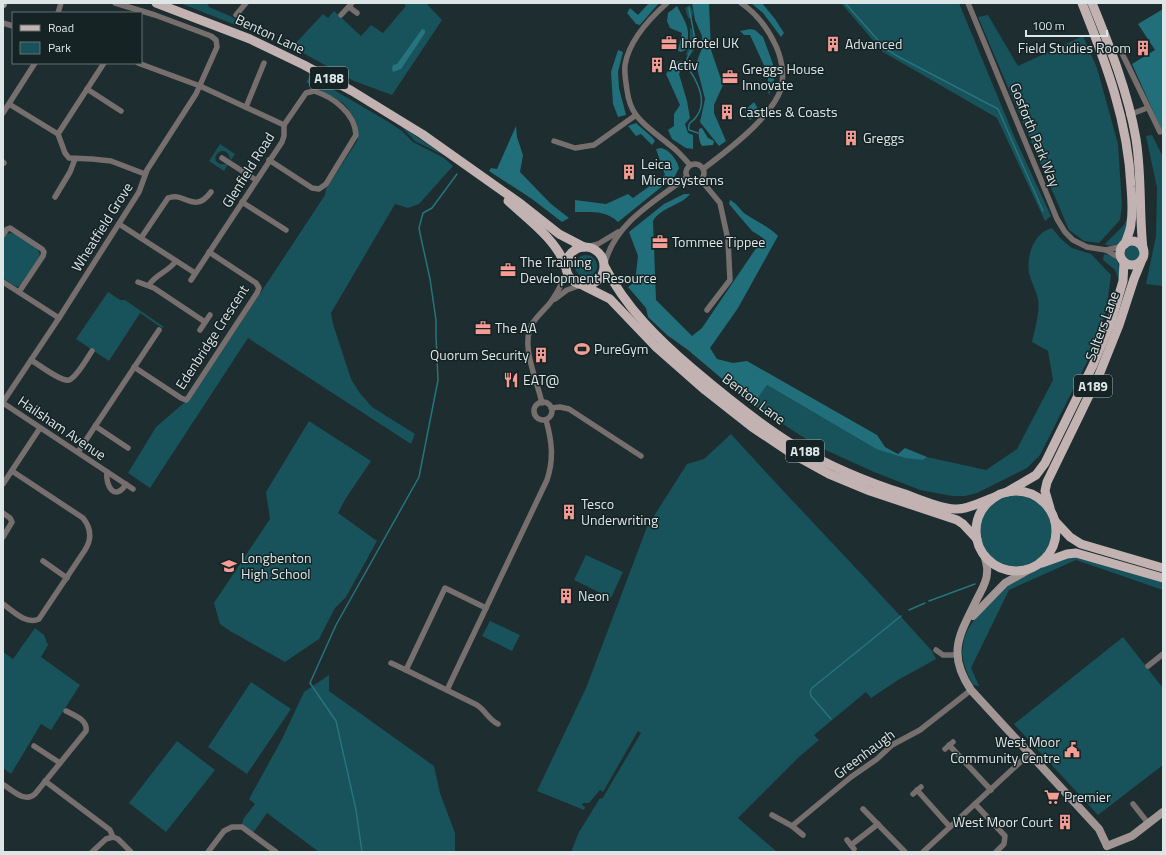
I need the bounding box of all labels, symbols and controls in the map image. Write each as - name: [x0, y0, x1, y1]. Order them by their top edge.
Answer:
- street label: Benton Lane: [232, 8, 308, 59]
- legend: [12, 12, 142, 64]
- scale bar: [1026, 12, 1107, 38]
- text: 100 m: [1032, 16, 1065, 35]
- text: Road: [48, 18, 74, 37]
- place label: Infotel UK: [681, 32, 739, 53]
- place label: Advanced: [845, 33, 902, 54]
- office icon: Infotel UK: [660, 34, 678, 52]
- building icon: Advanced: [824, 35, 842, 53]
- place label: Field Studies Room: [1018, 37, 1131, 58]
- text: Park: [48, 38, 71, 57]
- building icon: Field Studies Room: [1134, 39, 1152, 57]
- place label: Activ: [669, 54, 698, 75]
- building icon: Activ: [648, 56, 666, 74]
- place label: Greggs House Innovate: [742, 58, 824, 95]
- road number: A188: [310, 67, 348, 89]
- office icon: Greggs House Innovate: [721, 68, 739, 86]
- street label: Gosforth Park Way: [1005, 80, 1066, 190]
- place label: Castles & Coasts: [739, 101, 837, 122]
- building icon: Castles & Coasts: [718, 103, 736, 121]
- place label: Greggs: [863, 127, 904, 148]
- street label: Glenfield Road: [216, 128, 279, 211]
- building icon: Greggs: [842, 129, 860, 147]
- place label: Leica Microsystems: [641, 153, 724, 190]
- building icon: Leica Microsystems: [620, 163, 638, 181]
- street label: Wheatfield Grove: [66, 178, 137, 275]
- place label: Tommee Tippee: [672, 231, 765, 252]
- office icon: Tommee Tippee: [651, 233, 669, 251]
- place label: The Training Development Resource: [520, 251, 657, 288]
- office icon: The Training Development Resource: [499, 261, 517, 279]
- street label: Edenbridge Crescent: [170, 280, 253, 393]
- street label: Salters Lane: [1079, 288, 1124, 364]
- place label: The AA: [495, 317, 537, 338]
- office icon: The AA: [474, 319, 492, 337]
- place label: PureGym: [594, 338, 649, 359]
- sports icon: PureGym: [573, 340, 591, 358]
- place label: Quorum Security: [430, 344, 529, 365]
- building icon: Quorum Security: [532, 346, 550, 364]
- street label: Benton Lane: [718, 368, 790, 429]
- place label: EAT@: [523, 369, 559, 390]
- restaurant icon: EAT@: [502, 371, 520, 389]
- road number: A189: [1074, 375, 1112, 397]
- street label: Hailsham Avenue: [14, 390, 111, 465]
- road number: A188: [786, 440, 824, 462]
- place label: Tesco Underwriting: [581, 493, 658, 530]
- building icon: Tesco Underwriting: [560, 503, 578, 521]
- place label: Longbenton High School: [241, 547, 311, 584]
- school or university icon: Longbenton High School: [220, 557, 238, 575]
- place label: Neon: [578, 585, 609, 606]
- building icon: Neon: [557, 587, 575, 605]
- street label: Greenhaugh: [829, 724, 899, 784]
- place label: West Moor Community Centre: [950, 731, 1060, 768]
- public building icon: West Moor Community Centre: [1063, 741, 1081, 759]
- place label: Premier: [1064, 786, 1111, 807]
- supermarket icon: Premier: [1043, 788, 1061, 806]
- place label: West Moor Court: [953, 811, 1053, 832]
- building icon: West Moor Court: [1056, 813, 1074, 831]

